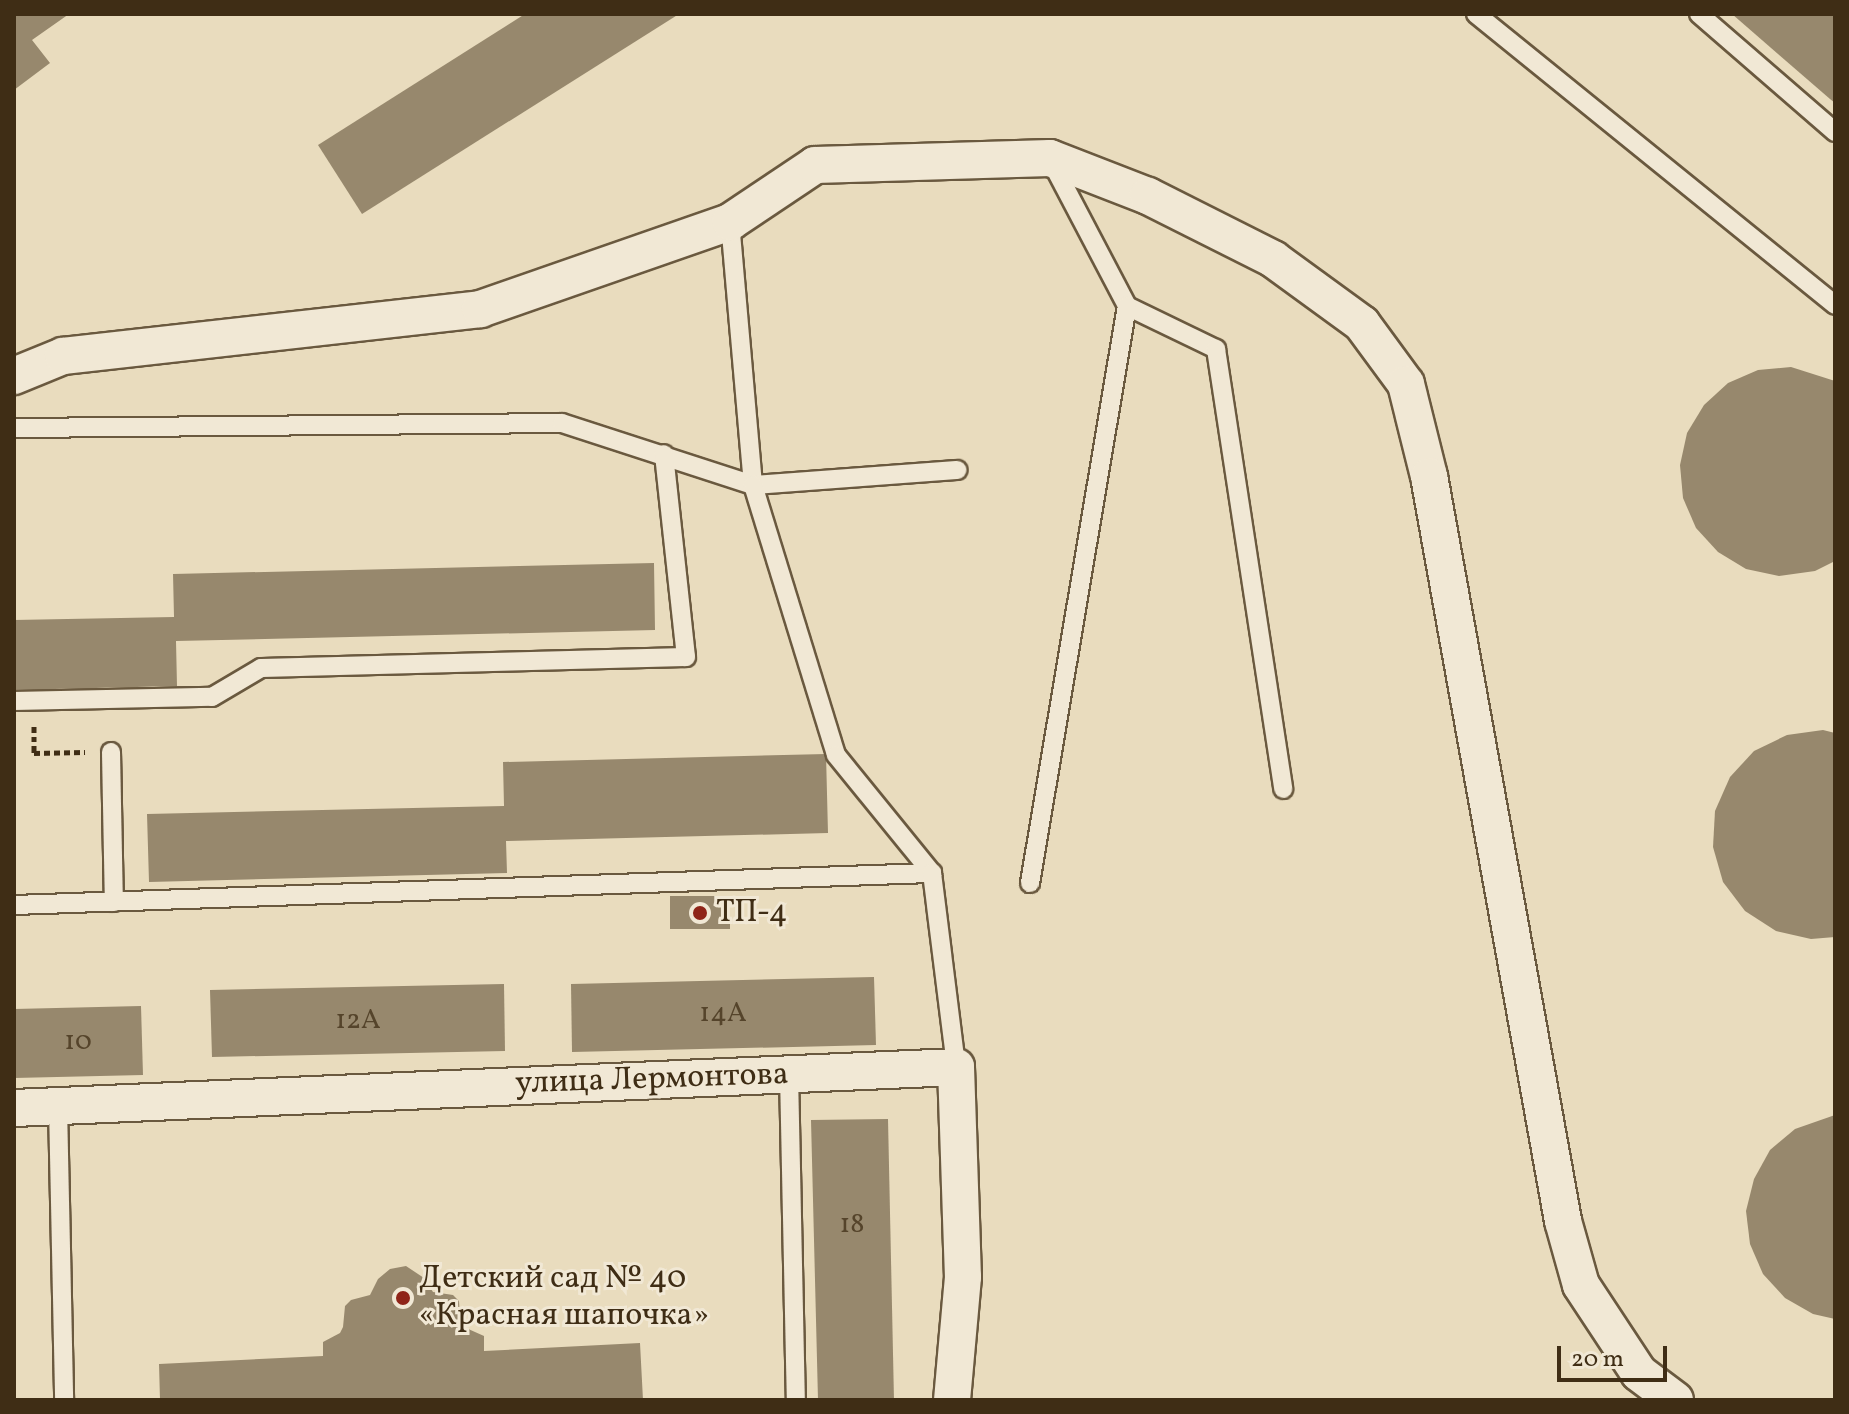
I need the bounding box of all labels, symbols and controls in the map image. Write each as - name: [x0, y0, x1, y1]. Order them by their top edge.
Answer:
- place label: ТП-4: [716, 894, 788, 932]
- marker: ТП-4: [691, 904, 709, 922]
- house number: 14А: [699, 997, 747, 1031]
- house number: 12А: [335, 1004, 381, 1038]
- house number: 10: [64, 1025, 92, 1059]
- street label: улица Лермонтова: [515, 1056, 789, 1104]
- house number: 18: [839, 1208, 865, 1242]
- place label: Детский сад № 40 «Красная шапочка»: [419, 1261, 709, 1336]
- marker: Детский сад № 40 «Красная шапочка»: [394, 1289, 412, 1307]
- scale bar: [1561, 1330, 1671, 1380]
- text: 20 m: [1571, 1343, 1624, 1377]

